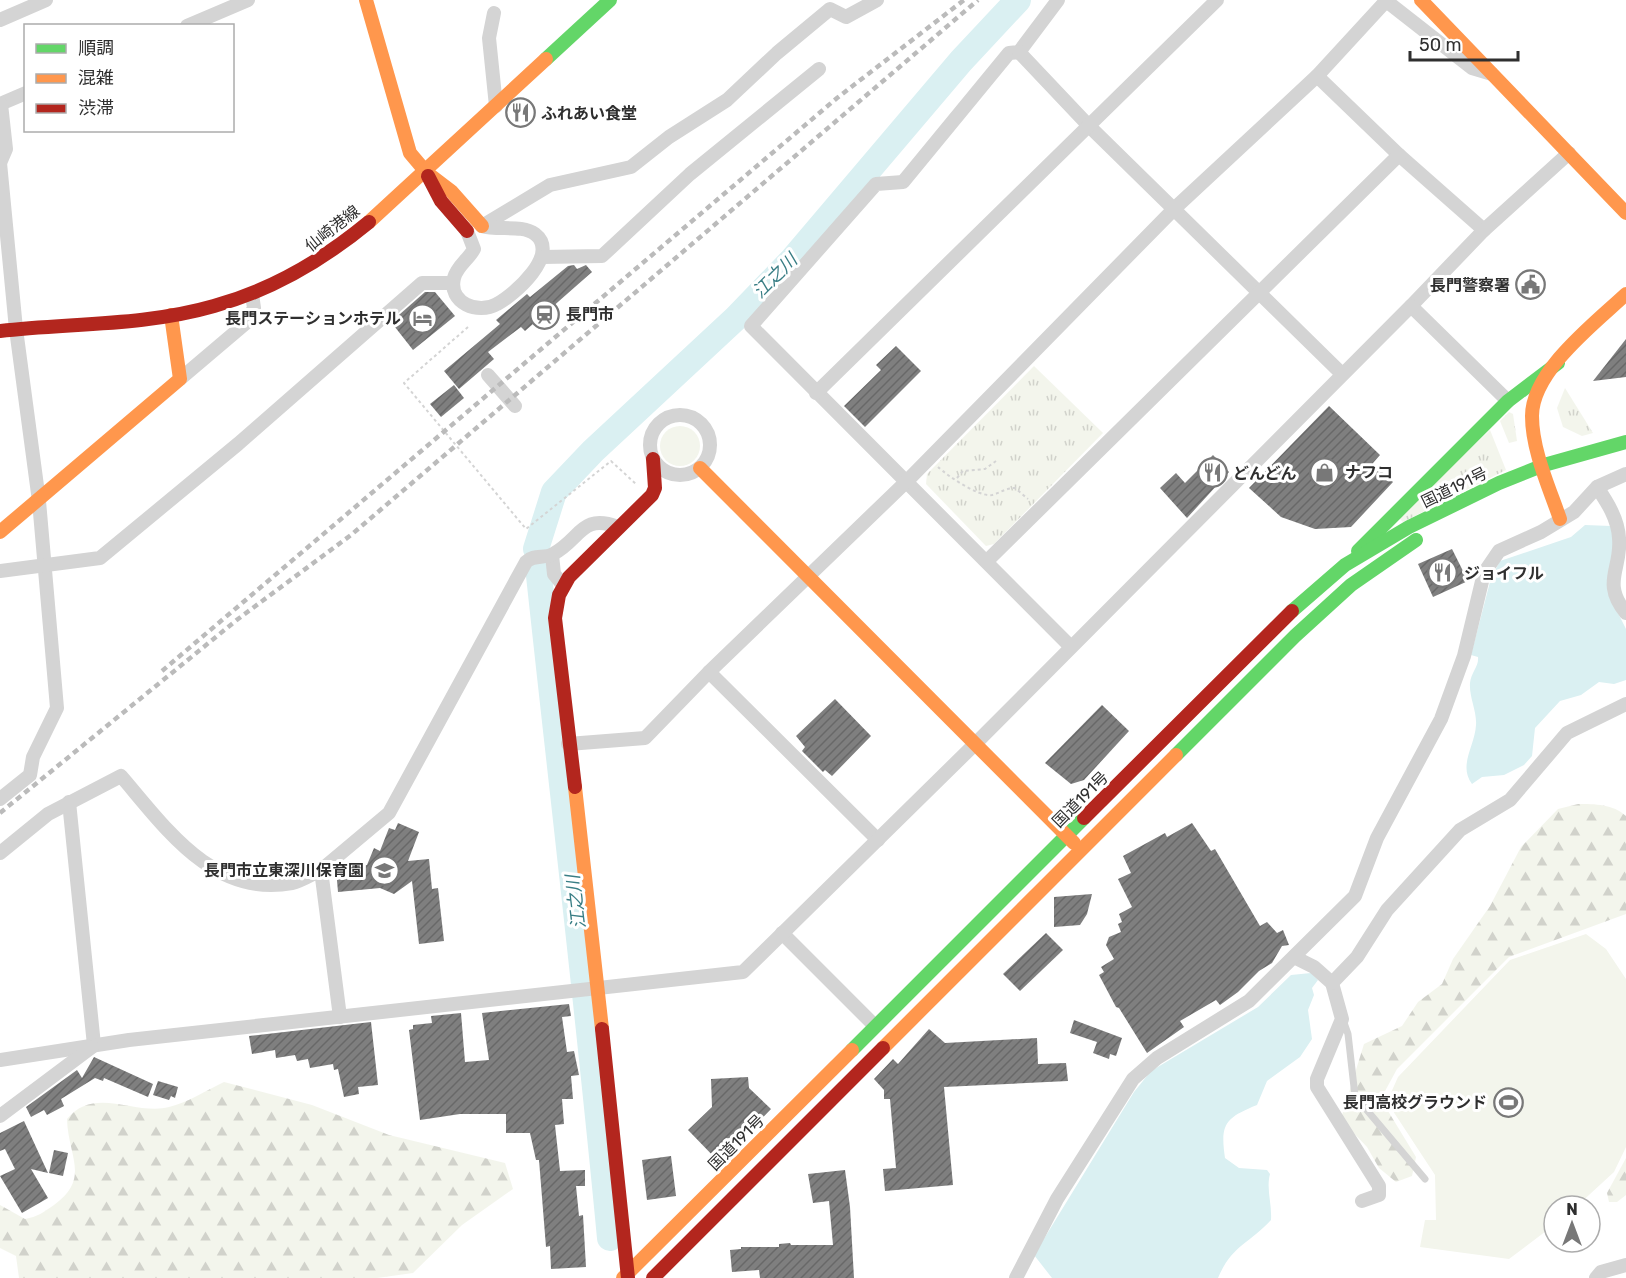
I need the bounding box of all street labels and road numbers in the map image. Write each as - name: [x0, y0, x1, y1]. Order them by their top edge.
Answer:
- street label: 仙崎港線: [301, 201, 363, 256]
- street label: 国道191号: [1418, 463, 1490, 512]
- street label: 国道191号: [1048, 767, 1112, 831]
- street label: 国道191号: [704, 1110, 768, 1174]

